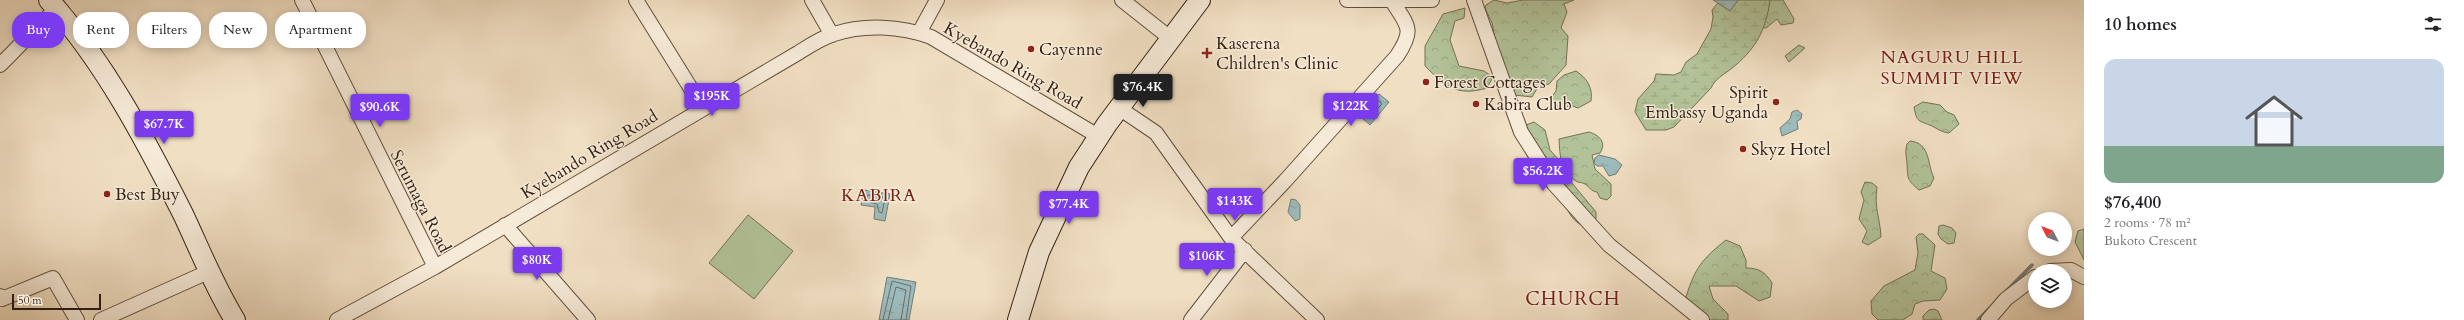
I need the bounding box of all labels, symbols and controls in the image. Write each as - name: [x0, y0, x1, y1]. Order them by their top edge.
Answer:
- chip: Buy: [12, 12, 65, 48]
- chip: Rent: [73, 12, 129, 48]
- chip: Filters: [137, 12, 201, 48]
- chip: New: [209, 12, 267, 48]
- chip: Apartment: [275, 12, 366, 48]
- text: 10 homes: [2104, 13, 2177, 36]
- icon: filters: [2422, 13, 2444, 35]
- street label: Kyebando Ring Road: [939, 16, 1086, 114]
- place label: Kaserena Children's Clinic: [1216, 32, 1339, 75]
- place label: Cayenne: [1039, 38, 1103, 61]
- marker: Cayenne: [1026, 44, 1036, 54]
- district label: NAGURU HILL SUMMIT VIEW: [1880, 45, 2024, 91]
- marker: Kaserena Children's Clinic: [1201, 47, 1213, 59]
- place label: Forest Cottages: [1434, 71, 1546, 94]
- pin: $76.4K: [1110, 74, 1176, 108]
- marker: Forest Cottages: [1421, 77, 1431, 87]
- text: $76.4K: [1123, 78, 1163, 96]
- place label: Spirit Embassy Uganda: [1645, 81, 1769, 124]
- pin: $195K: [684, 83, 740, 117]
- icon: home: [2238, 85, 2310, 157]
- text: $195K: [693, 87, 731, 105]
- pin: $122K: [1323, 93, 1379, 127]
- place label: Kabira Club: [1484, 93, 1572, 116]
- pin: $90.6K: [347, 94, 413, 128]
- text: $122K: [1332, 97, 1370, 115]
- marker: Spirit Embassy Uganda: [1771, 97, 1781, 107]
- text: $90.6K: [360, 98, 400, 116]
- marker: Kabira Club: [1471, 99, 1481, 109]
- street label: Kyebando Ring Road: [516, 104, 662, 204]
- pin: $67.7K: [131, 111, 197, 145]
- text: $67.7K: [144, 115, 184, 133]
- place label: Skyz Hotel: [1751, 138, 1831, 161]
- marker: Skyz Hotel: [1738, 144, 1748, 154]
- street label: Serumaga Road: [385, 146, 456, 256]
- pin: $56.2K: [1510, 158, 1576, 192]
- text: $56.2K: [1523, 162, 1563, 180]
- place label: Best Buy: [115, 183, 180, 206]
- district label: KABIRA: [841, 183, 917, 208]
- pin: $143K: [1207, 188, 1263, 222]
- marker: Best Buy: [102, 189, 112, 199]
- pin: $77.4K: [1036, 191, 1102, 225]
- text: $76,400: [2104, 191, 2161, 214]
- text: $143K: [1216, 192, 1254, 210]
- text: $77.4K: [1049, 195, 1089, 213]
- north arrow: [2028, 212, 2072, 256]
- map controls: [2028, 212, 2072, 308]
- text: 2 rooms · 78 m²: [2104, 214, 2191, 232]
- text: Bukoto Crescent: [2104, 232, 2197, 250]
- pin: $106K: [1179, 243, 1235, 277]
- pin: $80K: [513, 247, 561, 281]
- text: $106K: [1188, 247, 1226, 265]
- text: $80K: [522, 251, 552, 269]
- button: layers: [2028, 264, 2072, 308]
- district label: CHURCH: [1525, 286, 1621, 312]
- scale bar: [12, 292, 101, 311]
- text: 50 m: [18, 293, 42, 308]

